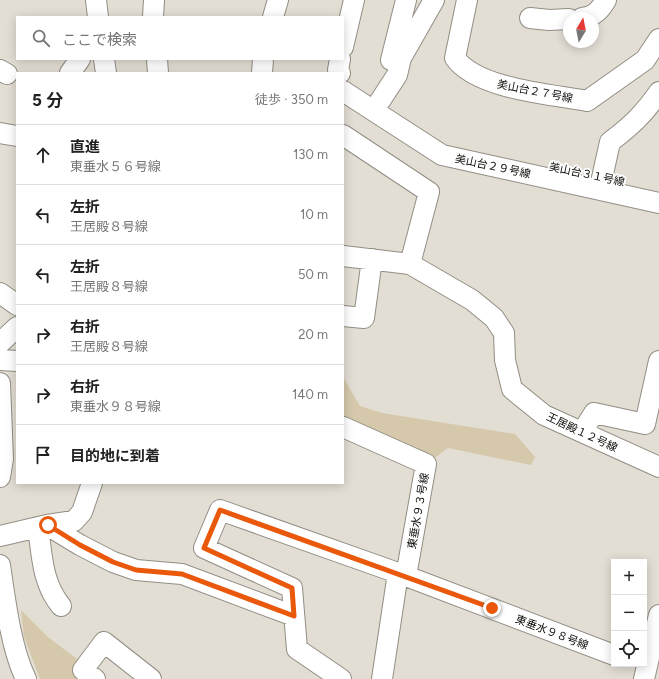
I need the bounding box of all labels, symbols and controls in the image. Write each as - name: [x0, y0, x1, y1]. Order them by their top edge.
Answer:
- north arrow: [563, 12, 599, 48]
- search box: [16, 16, 344, 60]
- icon: search: [30, 27, 52, 49]
- text: ここで検索: [62, 31, 137, 49]
- street label: 美山台２７号線: [496, 78, 574, 105]
- text: 5 分: [32, 90, 63, 110]
- text: 徒歩 · 350 m: [255, 92, 328, 107]
- text: 直進: [70, 138, 100, 156]
- icon: ahead: [32, 144, 54, 166]
- text: 130 m: [293, 147, 328, 162]
- street label: 美山台２９号線: [454, 152, 532, 181]
- text: 東垂水５６号線: [70, 159, 161, 174]
- street label: 美山台３１号線: [548, 160, 626, 189]
- text: 左折: [70, 198, 100, 216]
- icon: left: [32, 204, 54, 226]
- text: 10 m: [300, 207, 328, 222]
- text: 王居殿８号線: [70, 219, 148, 234]
- text: 左折: [70, 258, 100, 276]
- icon: left: [32, 264, 54, 286]
- text: 50 m: [298, 267, 328, 282]
- text: 王居殿８号線: [70, 279, 148, 294]
- text: 右折: [70, 318, 100, 336]
- icon: right: [32, 324, 54, 346]
- text: 20 m: [298, 327, 328, 342]
- text: 王居殿８号線: [70, 339, 148, 354]
- text: 右折: [70, 378, 100, 396]
- icon: right: [32, 384, 54, 406]
- text: 140 m: [292, 387, 328, 402]
- text: 東垂水９８号線: [70, 399, 161, 414]
- street label: 王居殿１２号線: [544, 410, 619, 455]
- icon: arrive: [32, 444, 54, 466]
- text: 目的地に到着: [70, 447, 160, 465]
- street label: 東垂水９３号線: [405, 472, 432, 550]
- route start: [39, 516, 57, 534]
- map controls: [611, 559, 647, 667]
- button: +: [611, 559, 647, 595]
- button: −: [611, 595, 647, 631]
- route end: [483, 599, 501, 617]
- street label: 東垂水９８号線: [514, 613, 590, 652]
- button: locate: [611, 631, 647, 667]

